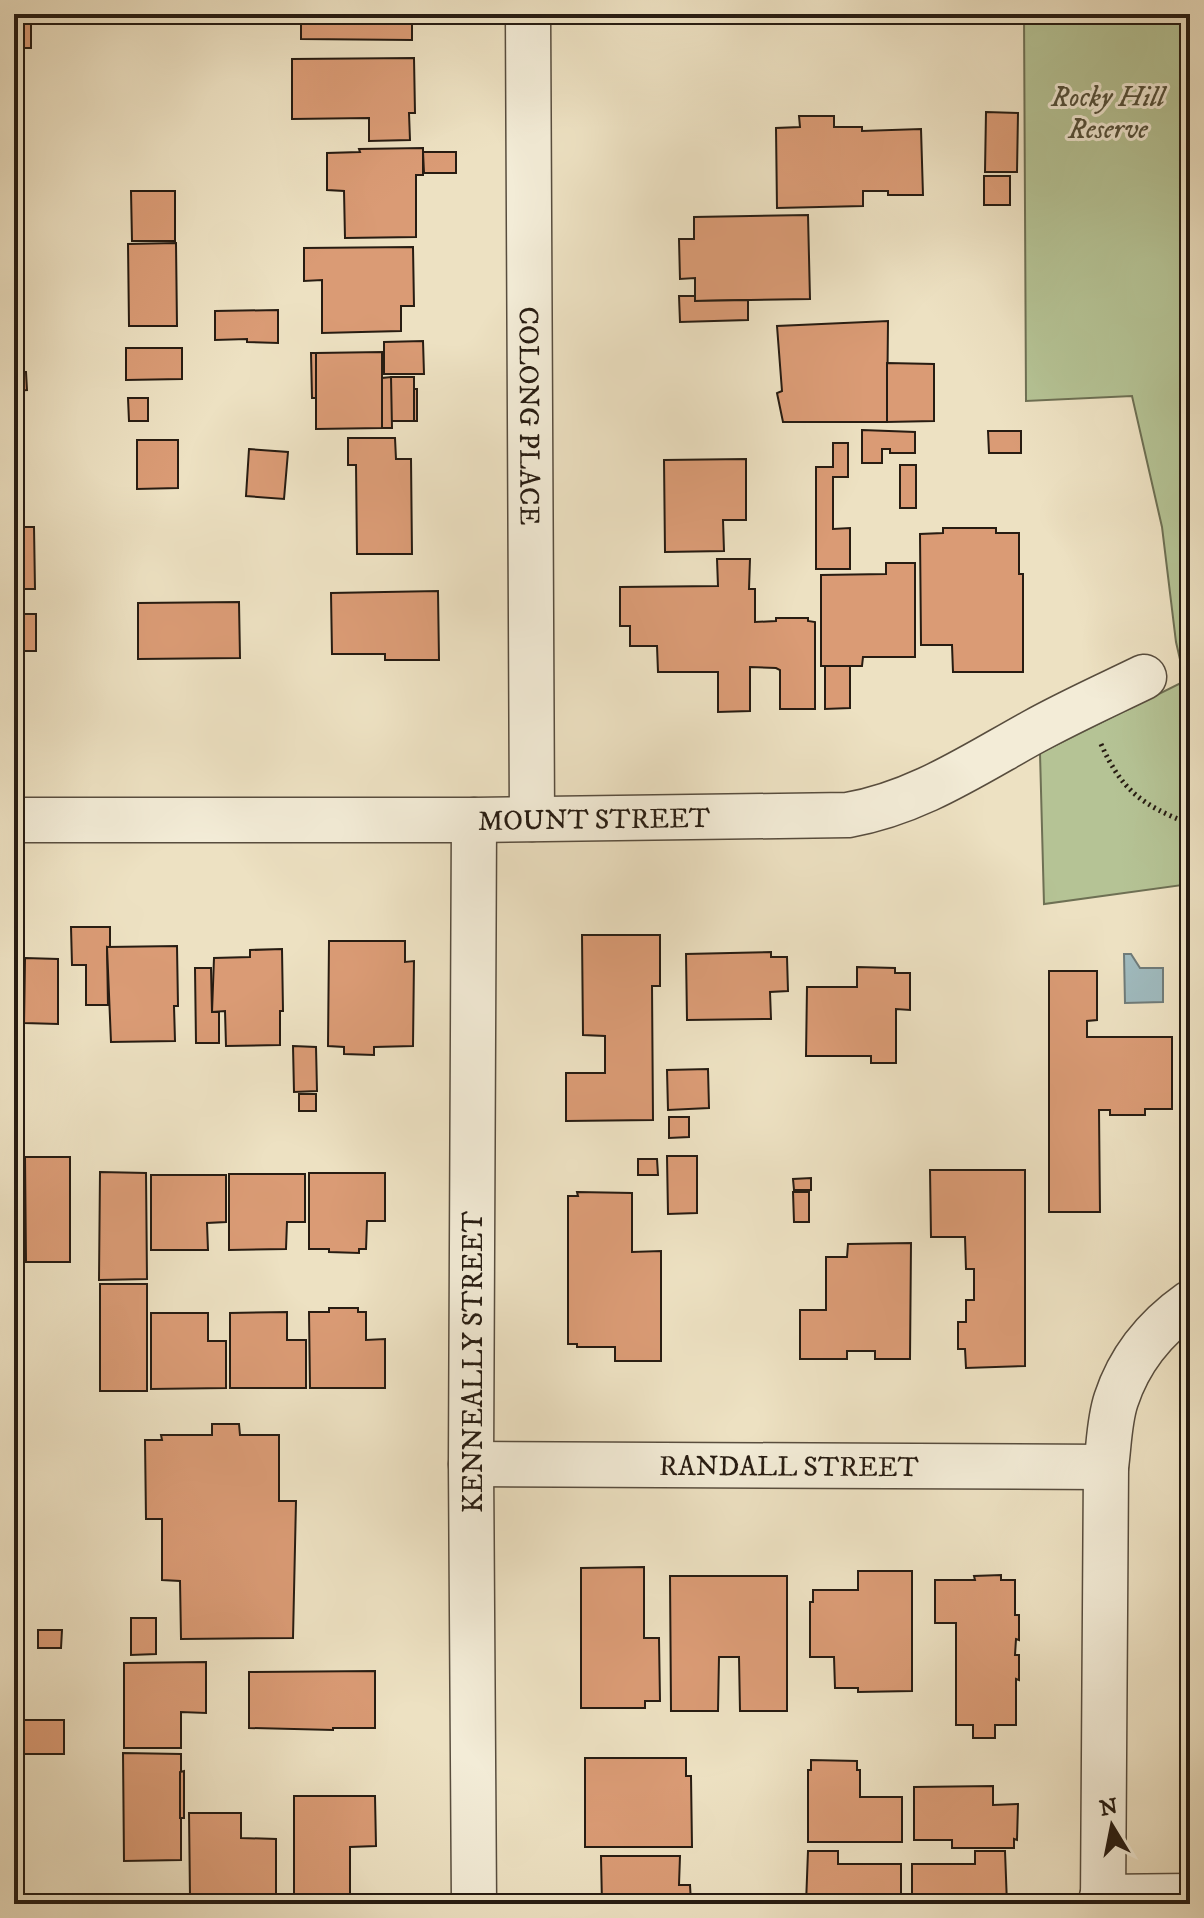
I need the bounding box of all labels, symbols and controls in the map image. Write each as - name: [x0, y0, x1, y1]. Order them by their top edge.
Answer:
- park label: Rocky Hill Reserve: [1050, 80, 1168, 147]
- street label: COLONG PLACE: [510, 306, 547, 526]
- street label: MOUNT STREET: [478, 801, 710, 839]
- street label: KENNEALLY STREET: [456, 1211, 491, 1513]
- street label: RANDALL STREET: [659, 1449, 919, 1485]
- north arrow: [1072, 1786, 1152, 1866]
- text: N: [1098, 1793, 1120, 1823]

